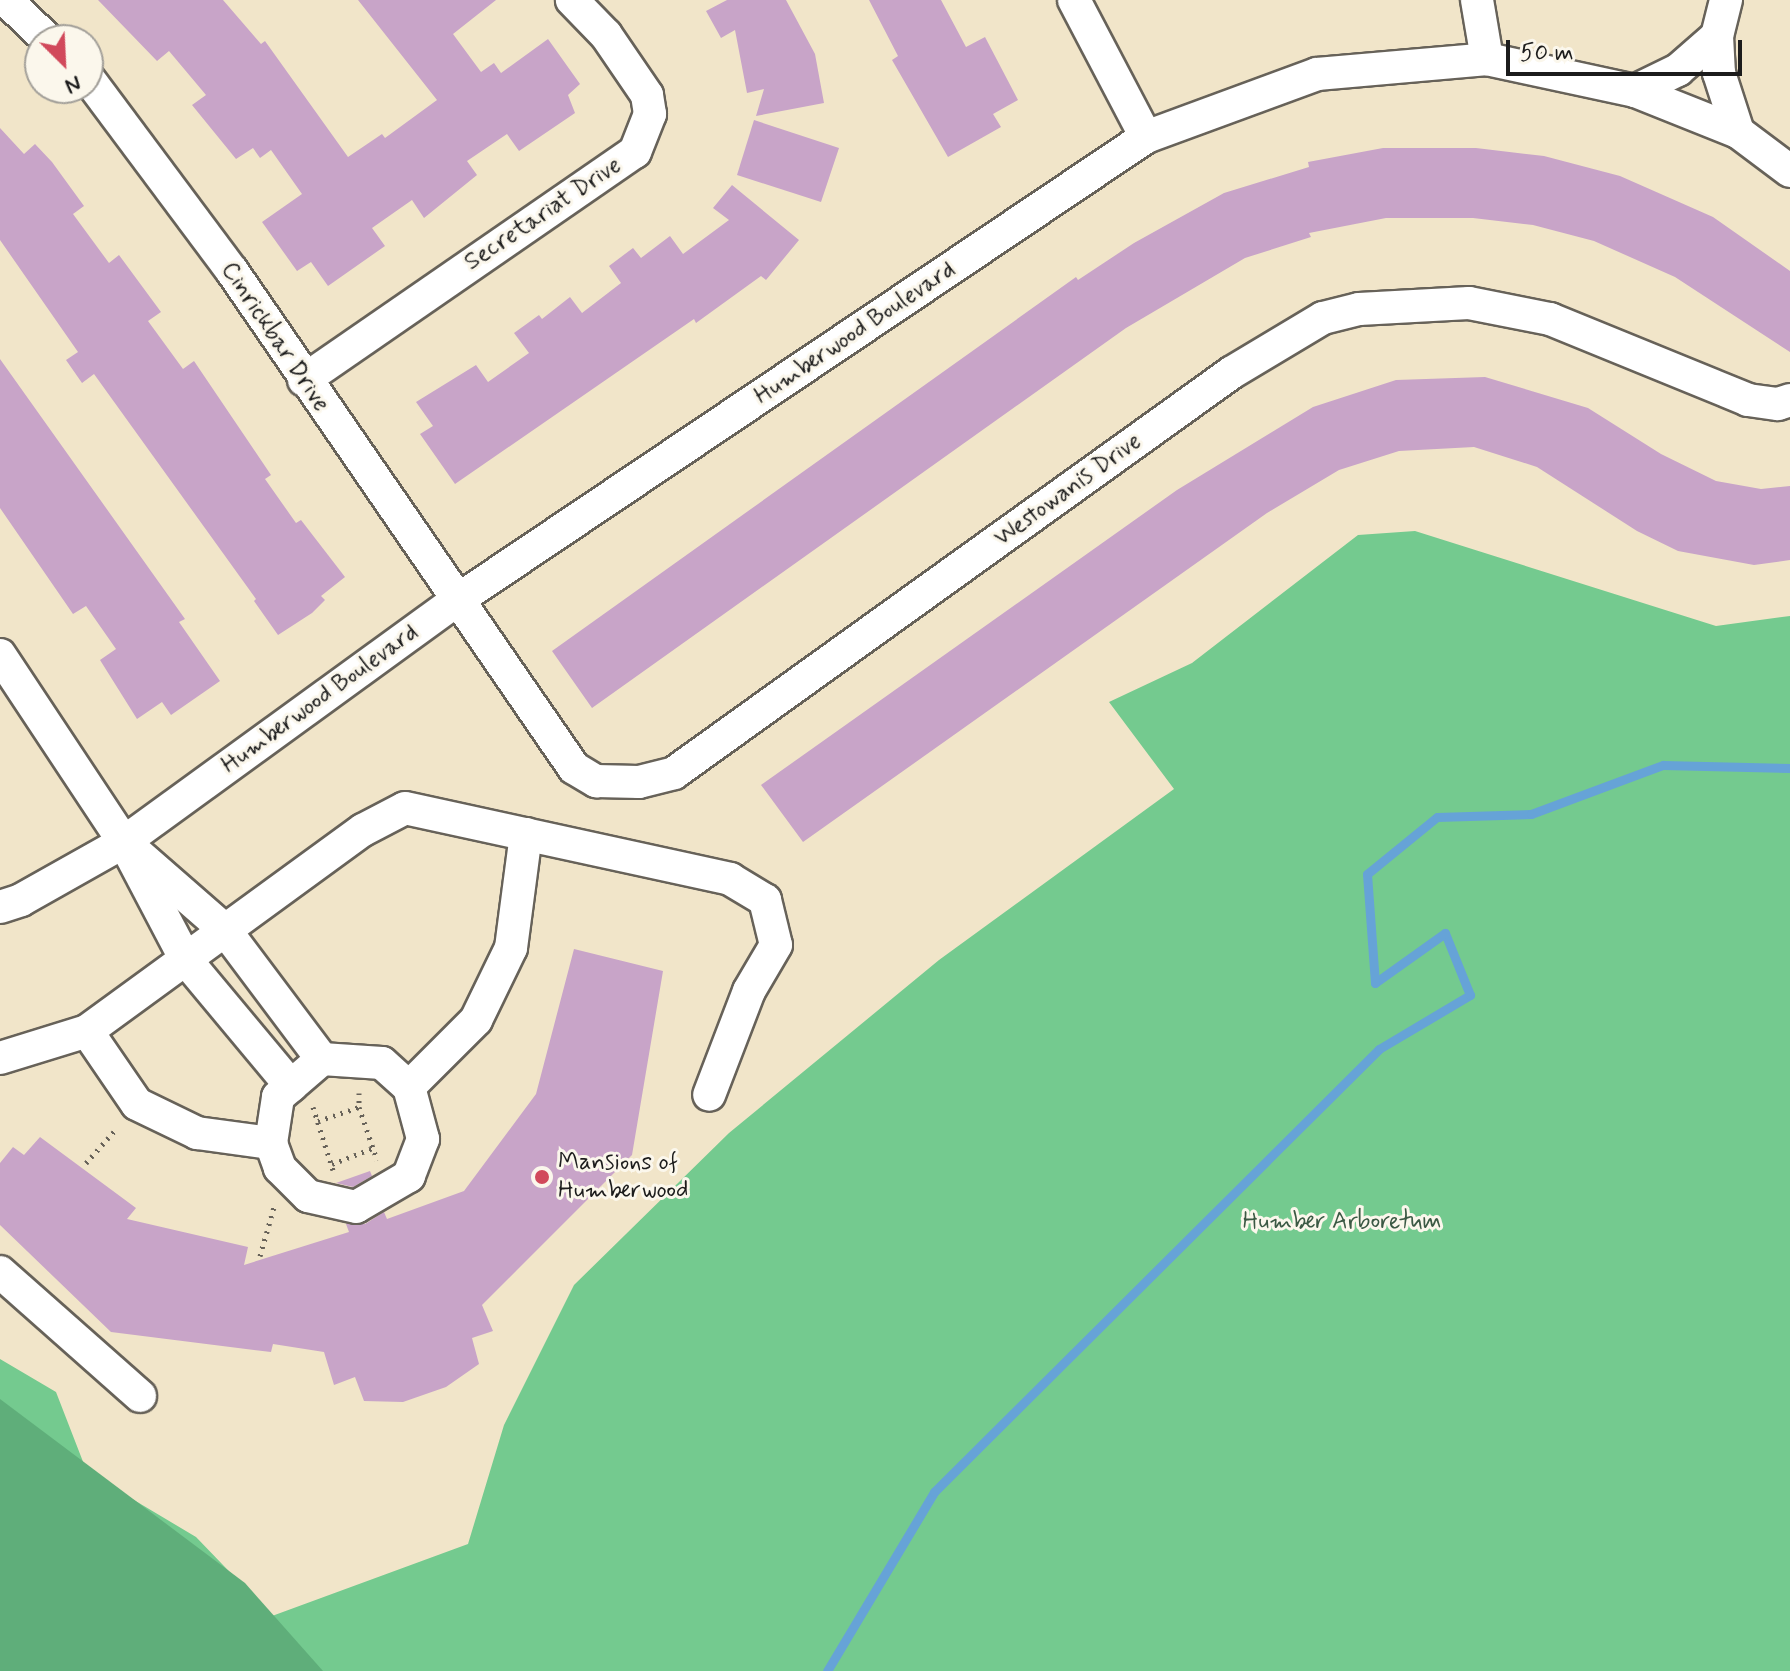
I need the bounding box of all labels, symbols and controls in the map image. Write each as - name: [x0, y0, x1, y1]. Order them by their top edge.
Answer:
- north arrow: [24, 24, 104, 104]
- scale bar: [1510, 24, 1746, 74]
- text: 50 m: [1520, 38, 1574, 69]
- text: N: [61, 68, 85, 100]
- street label: Secretariat Drive: [459, 151, 627, 277]
- street label: Humberwood Boulevard: [751, 256, 959, 410]
- street label: Cinrickbar Drive: [215, 257, 335, 417]
- street label: Westowanis Drive: [989, 427, 1147, 553]
- street label: Humberwood Boulevard: [218, 619, 422, 779]
- place label: Mansions of Humberwood: [558, 1149, 688, 1205]
- marker: Mansions of Humberwood: [533, 1168, 551, 1186]
- park label: Humber Arboretum: [1241, 1208, 1443, 1236]

